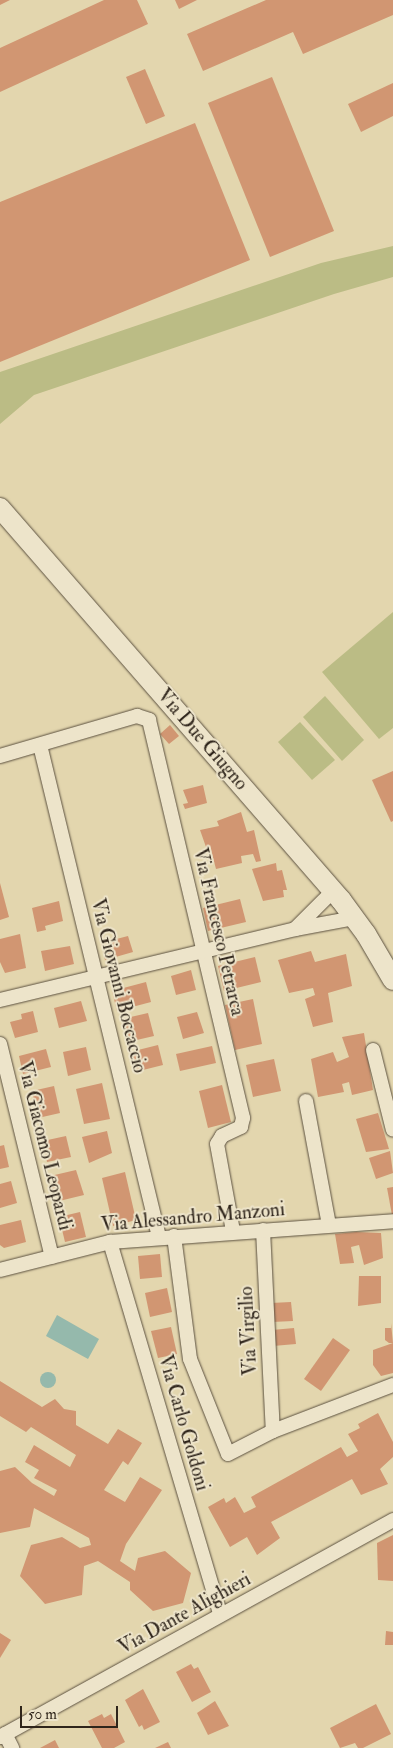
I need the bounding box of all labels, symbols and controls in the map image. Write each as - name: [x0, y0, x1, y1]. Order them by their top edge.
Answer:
- street label: Via Due Giugno: [152, 685, 252, 795]
- street label: Via Francesco Petrarca: [188, 846, 248, 1018]
- street label: Via Giovanni Boccaccio: [85, 897, 151, 1075]
- street label: Via Giacomo Leopardi: [12, 1059, 76, 1233]
- street label: Via Alessandro Manzoni: [100, 1199, 286, 1237]
- street label: Via Virgilio: [235, 1286, 263, 1376]
- street label: Via Carlo Goldoni: [153, 1353, 213, 1493]
- street label: Via Dante Alighieri: [115, 1568, 255, 1660]
- scale bar: [22, 1696, 120, 1728]
- text: 50 m: [28, 1705, 57, 1724]

